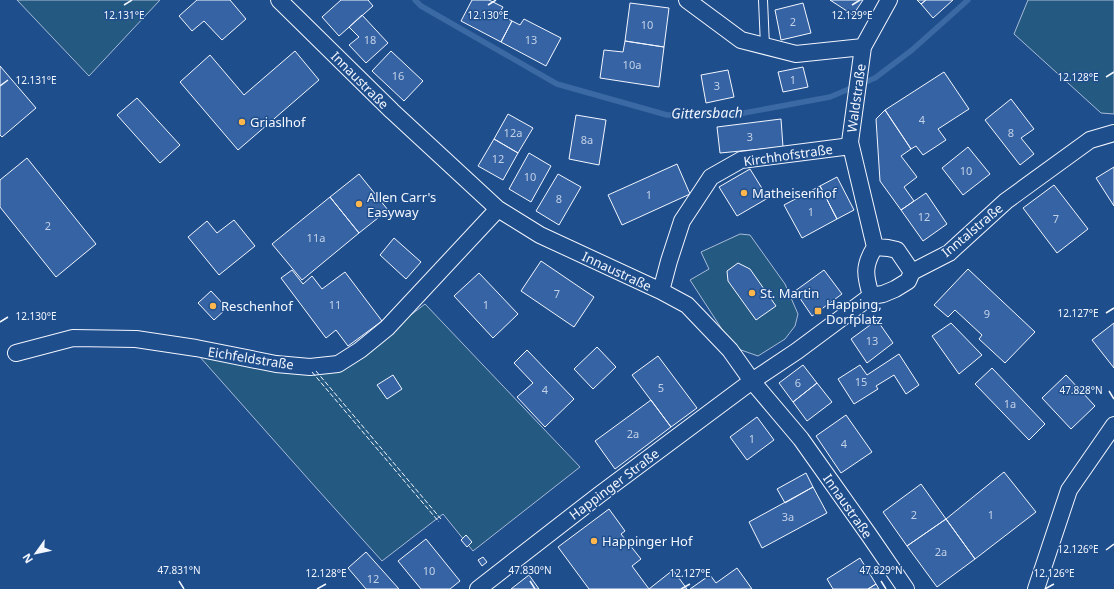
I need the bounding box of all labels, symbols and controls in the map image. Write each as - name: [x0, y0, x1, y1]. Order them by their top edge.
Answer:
- text: 12.131°E: [103, 8, 145, 22]
- text: 12.130°E: [467, 8, 509, 22]
- text: 12.129°E: [831, 8, 873, 22]
- house number: 2: [790, 14, 796, 29]
- house number: 10: [641, 17, 653, 32]
- house number: 18: [364, 32, 376, 47]
- house number: 13: [525, 32, 537, 47]
- street label: Innaustraße: [327, 47, 393, 113]
- house number: 10a: [623, 57, 641, 72]
- street label: Waldstraße: [842, 62, 870, 134]
- house number: 16: [392, 68, 404, 83]
- text: 12.128°E: [1057, 70, 1099, 84]
- house number: 1: [790, 72, 796, 87]
- text: 12.131°E: [15, 73, 57, 87]
- house number: 3: [714, 78, 720, 93]
- water label: Gittersbach: [671, 102, 743, 123]
- house number: 4: [919, 112, 926, 127]
- place label: Griaslhof: [250, 113, 307, 131]
- marker: Griaslhof: [237, 117, 247, 127]
- house number: 12a: [504, 125, 522, 140]
- house number: 8: [1008, 125, 1014, 140]
- house number: 3: [747, 129, 753, 144]
- house number: 8a: [581, 132, 593, 147]
- street label: Kirchhofstraße: [742, 140, 834, 170]
- house number: 12: [492, 151, 504, 166]
- house number: 10: [960, 163, 972, 178]
- house number: 10: [524, 169, 536, 184]
- place label: Matheisenhof: [752, 184, 838, 202]
- house number: 1: [646, 187, 652, 202]
- place label: Allen Carr's Easyway: [367, 188, 436, 221]
- marker: Matheisenhof: [739, 188, 749, 198]
- house number: 8: [556, 191, 562, 206]
- marker: Allen Carr's Easyway: [354, 199, 364, 209]
- street label: Inntalstraße: [938, 199, 1006, 261]
- house number: 1: [808, 204, 814, 219]
- house number: 12: [918, 209, 930, 224]
- house number: 7: [1053, 211, 1059, 226]
- house number: 2: [45, 218, 51, 233]
- house number: 11a: [307, 230, 325, 245]
- street label: Innaustraße: [579, 247, 655, 295]
- place label: St. Martin: [760, 284, 819, 302]
- house number: 7: [554, 286, 560, 301]
- marker: St. Martin: [747, 288, 757, 298]
- place label: Happing, Dorfplatz: [826, 295, 883, 328]
- place label: Reschenhof: [221, 297, 294, 315]
- house number: 11: [329, 297, 341, 312]
- house number: 1: [483, 297, 489, 312]
- marker: Reschenhof: [208, 301, 218, 311]
- marker: Happing, Dorfplatz: [813, 306, 823, 316]
- house number: 9: [984, 306, 990, 321]
- text: 12.127°E: [1057, 306, 1099, 320]
- text: 12.130°E: [15, 309, 57, 323]
- house number: 13: [866, 333, 878, 348]
- street label: Eichfeldstraße: [207, 342, 295, 374]
- house number: 15: [855, 374, 867, 389]
- house number: 6: [795, 375, 801, 390]
- house number: 5: [658, 380, 664, 395]
- house number: 4: [542, 382, 549, 397]
- text: 47.828°N: [1059, 383, 1103, 397]
- house number: 1a: [1004, 396, 1016, 411]
- house number: 2a: [627, 426, 639, 441]
- house number: 1: [749, 431, 755, 446]
- house number: 4: [841, 436, 848, 451]
- street label: Happinger Straße: [565, 444, 663, 524]
- street label: Innaustraße: [819, 470, 877, 542]
- house number: 2: [911, 507, 917, 522]
- house number: 1: [988, 507, 994, 522]
- house number: 3a: [782, 509, 794, 524]
- place label: Happinger Hof: [602, 532, 694, 550]
- north arrow: [16, 533, 56, 573]
- marker: Happinger Hof: [589, 536, 599, 546]
- text: 12.126°E: [1057, 542, 1099, 556]
- house number: 2a: [935, 544, 947, 559]
- text: N: [18, 551, 36, 567]
- text: 47.831°N: [157, 563, 201, 577]
- house number: 10: [423, 563, 435, 578]
- text: 47.830°N: [508, 563, 552, 577]
- text: 47.829°N: [859, 563, 903, 577]
- text: 12.128°E: [305, 566, 347, 580]
- text: 12.127°E: [669, 566, 711, 580]
- text: 12.126°E: [1033, 566, 1075, 580]
- house number: 12: [367, 571, 379, 586]

